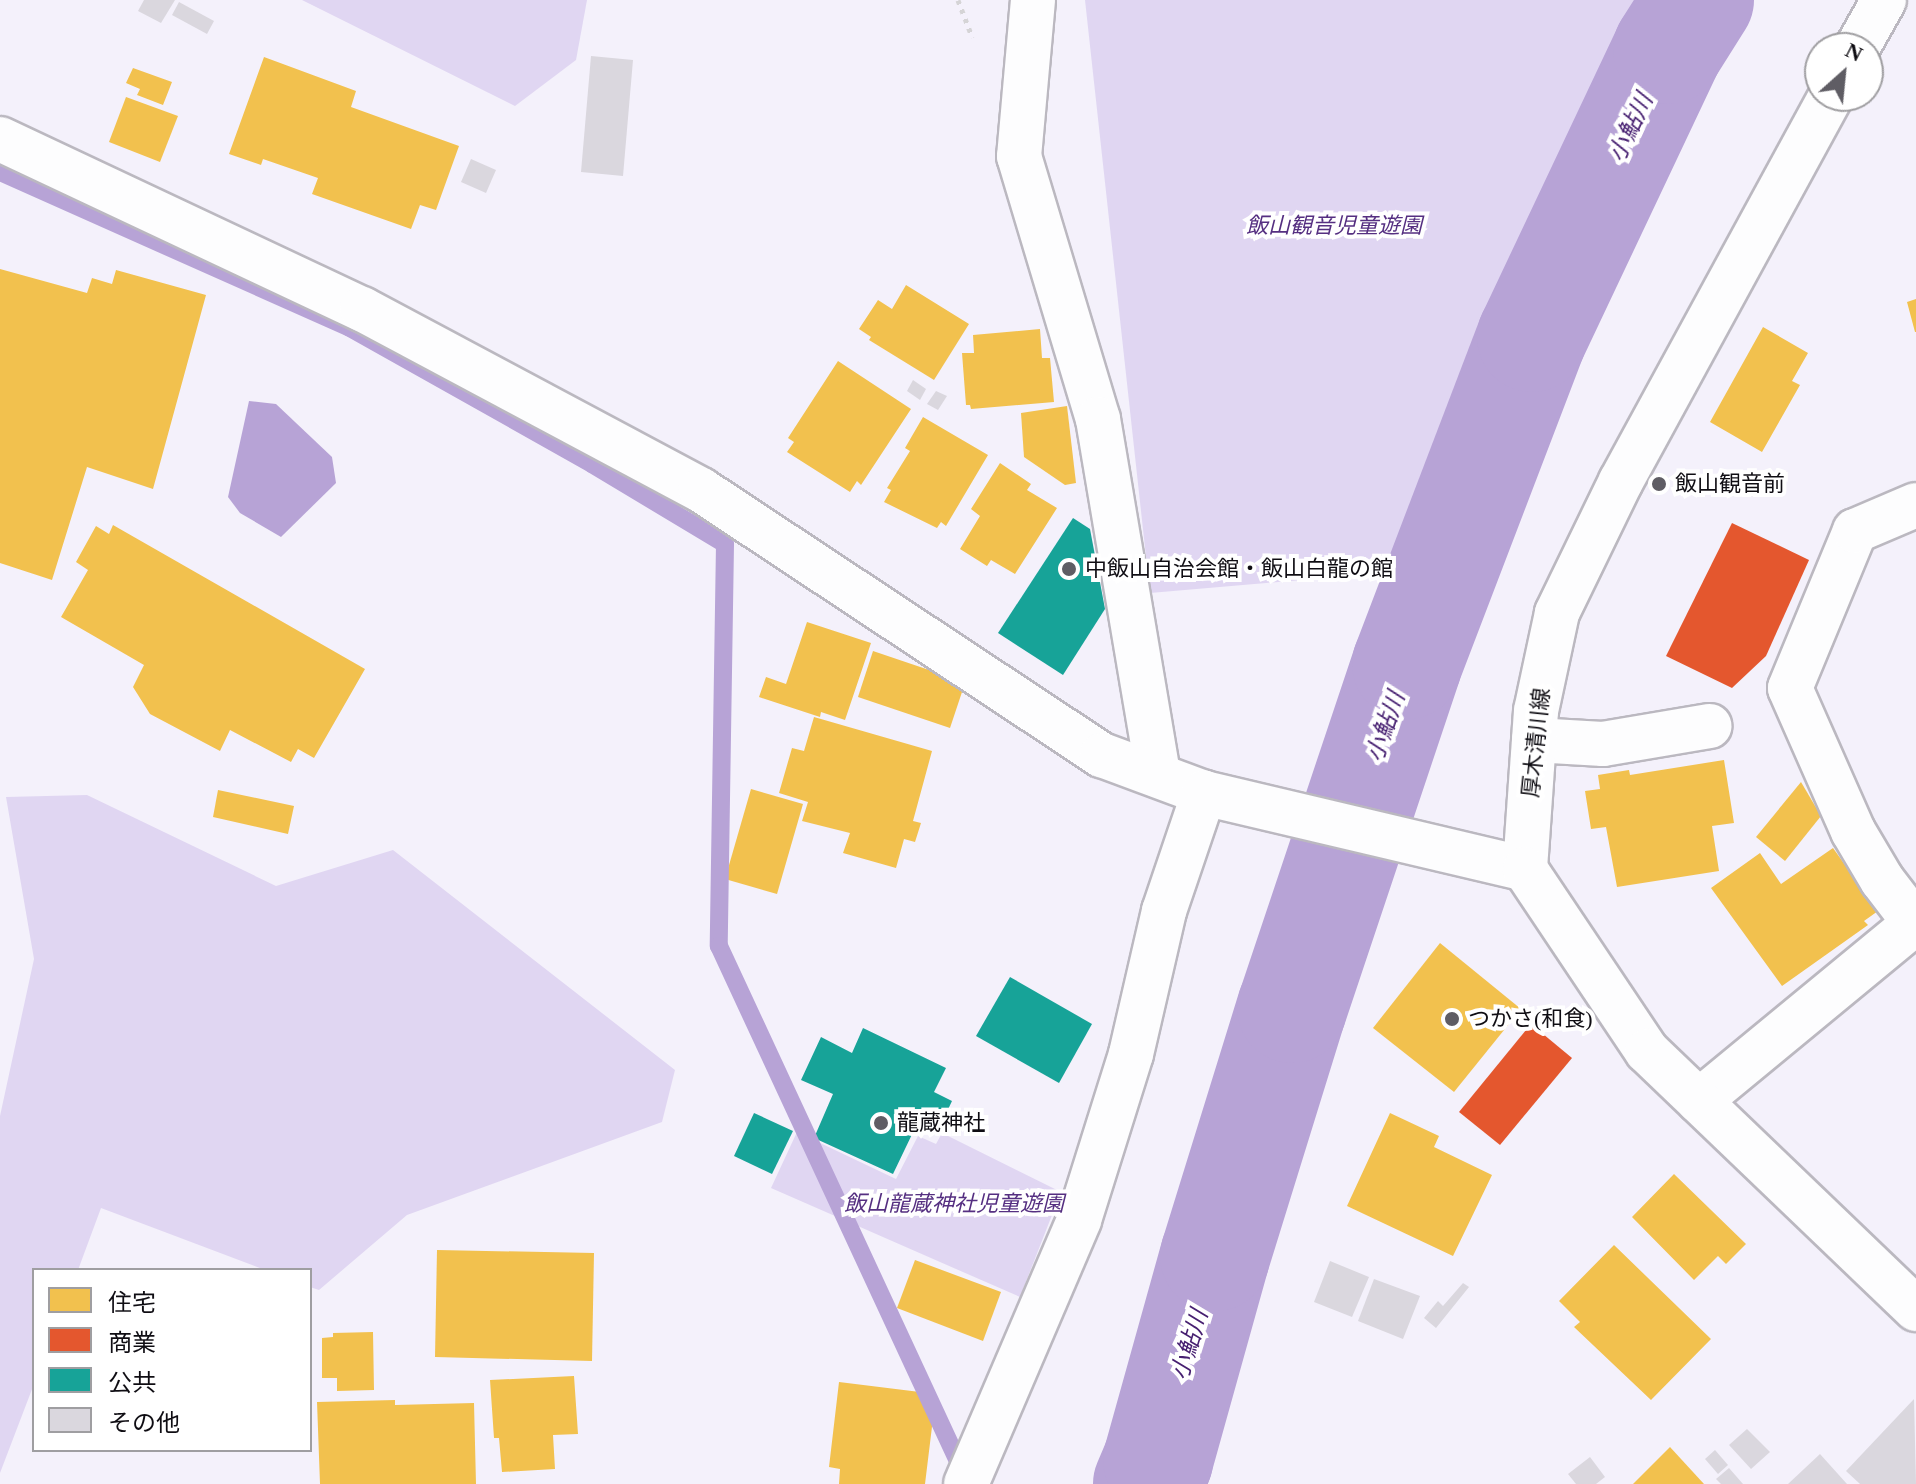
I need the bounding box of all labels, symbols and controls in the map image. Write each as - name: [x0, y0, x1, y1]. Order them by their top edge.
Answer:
- north arrow: [1804, 32, 1884, 112]
- text: N: [1841, 37, 1867, 67]
- water label: 小鮎川: [1603, 89, 1659, 167]
- park label: 飯山観音児童遊園: [1246, 213, 1422, 239]
- place label: 飯山観音前: [1675, 471, 1785, 497]
- marker: 飯山観音前: [1650, 475, 1668, 493]
- place label: 中飯山自治会館・飯山白龍の館: [1085, 556, 1393, 582]
- marker: 中飯山自治会館・飯山白龍の館: [1060, 560, 1078, 578]
- street label: 厚木清川線: [1517, 687, 1555, 799]
- water label: 小鮎川: [1361, 688, 1411, 766]
- place label: つかさ(和食): [1468, 1006, 1593, 1032]
- marker: つかさ(和食): [1443, 1010, 1461, 1028]
- place label: 龍蔵神社: [897, 1110, 985, 1136]
- marker: 龍蔵神社: [872, 1114, 890, 1132]
- park label: 飯山龍蔵神社児童遊園: [844, 1191, 1064, 1217]
- legend: [32, 1268, 312, 1452]
- text: 住宅: [108, 1290, 156, 1316]
- water label: 小鮎川: [1166, 1306, 1214, 1384]
- text: 商業: [108, 1330, 156, 1356]
- text: 公共: [108, 1370, 156, 1396]
- text: その他: [108, 1410, 180, 1436]

